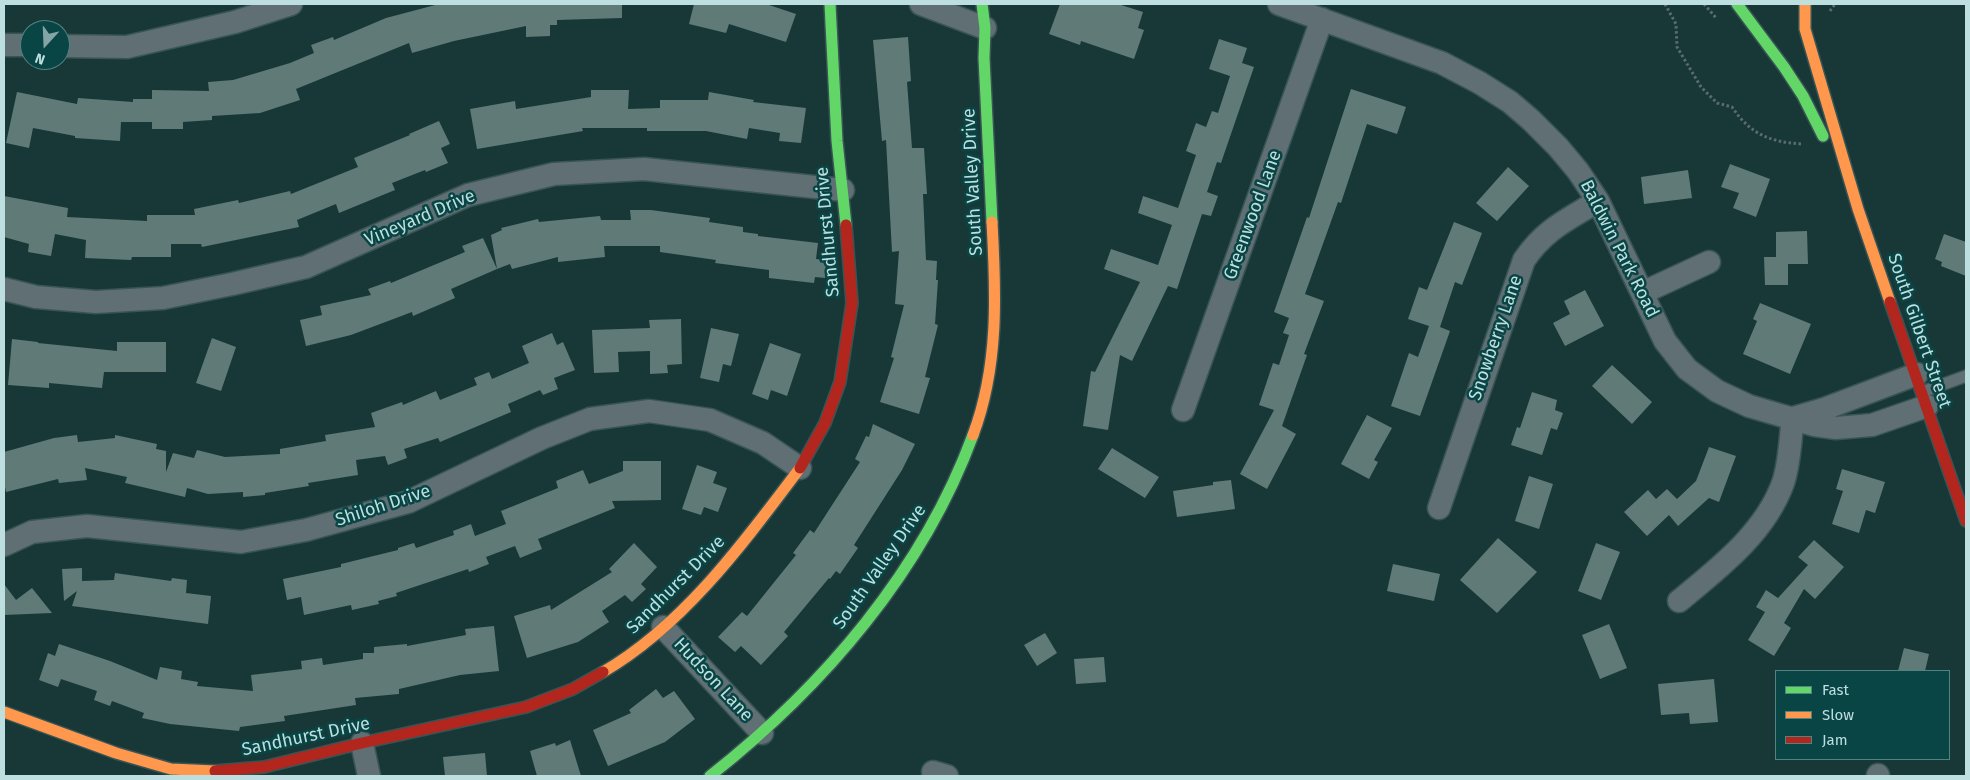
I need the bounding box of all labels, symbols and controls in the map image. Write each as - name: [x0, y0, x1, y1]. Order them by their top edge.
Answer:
- north arrow: [20, 20, 70, 70]
- text: N: [33, 49, 47, 68]
- street label: South Valley Drive: [958, 108, 988, 256]
- street label: Greenwood Lane: [1220, 147, 1286, 283]
- street label: Sandhurst Drive: [812, 166, 844, 298]
- street label: Baldwin Park Road: [1575, 177, 1663, 321]
- street label: Vineyard Drive: [362, 185, 478, 251]
- street label: South Gilbert Street: [1882, 251, 1956, 411]
- street label: Snowberry Lane: [1465, 273, 1527, 403]
- street label: Shiloh Drive: [333, 480, 433, 532]
- street label: South Valley Drive: [829, 500, 931, 634]
- street label: Sandhurst Drive: [622, 531, 730, 639]
- street label: Hudson Lane: [669, 634, 757, 726]
- legend: [1775, 670, 1950, 760]
- text: Fast: [1822, 681, 1849, 699]
- text: Slow: [1822, 706, 1854, 724]
- street label: Sandhurst Drive: [240, 713, 372, 761]
- text: Jam: [1822, 731, 1848, 749]

